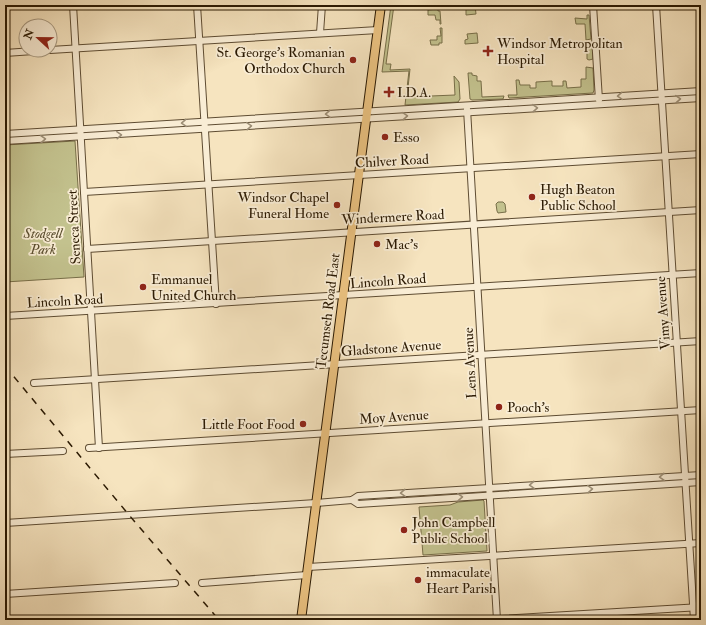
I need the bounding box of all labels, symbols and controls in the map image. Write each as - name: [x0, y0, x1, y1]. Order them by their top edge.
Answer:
- north arrow: [18, 18, 58, 58]
- text: N: [21, 26, 37, 42]
- place label: Windsor Metropolitan Hospital: [496, 35, 623, 69]
- place label: St. George's Romanian Orthodox Church: [217, 44, 346, 77]
- marker: Windsor Metropolitan Hospital: [482, 45, 494, 57]
- marker: St. George's Romanian Orthodox Church: [348, 55, 358, 65]
- place label: I.D.A.: [397, 84, 431, 101]
- marker: I.D.A.: [384, 87, 394, 97]
- one-way arrow: [617, 91, 623, 100]
- one-way arrow: [675, 95, 681, 104]
- one-way arrow: [532, 104, 538, 113]
- one-way arrow: [325, 109, 331, 118]
- one-way arrow: [402, 112, 408, 121]
- one-way arrow: [181, 118, 187, 127]
- one-way arrow: [246, 122, 252, 131]
- place label: Esso: [393, 129, 420, 146]
- one-way arrow: [116, 130, 122, 139]
- marker: Esso: [380, 132, 390, 142]
- one-way arrow: [40, 134, 46, 143]
- street label: Chilver Road: [355, 151, 430, 171]
- place label: Hugh Beaton Public School: [540, 181, 616, 214]
- street label: Seneca Street: [64, 189, 84, 265]
- place label: Windsor Chapel Funeral Home: [236, 189, 329, 222]
- marker: Hugh Beaton Public School: [527, 192, 537, 202]
- marker: Windsor Chapel Funeral Home: [332, 200, 342, 210]
- street label: Windermere Road: [340, 206, 445, 228]
- park label: Stodgell Park: [23, 225, 64, 258]
- place label: Mac's: [385, 236, 418, 253]
- marker: Mac's: [372, 239, 382, 249]
- street label: Tecumseh Road East: [312, 252, 344, 370]
- street label: Lincoln Road: [349, 270, 427, 292]
- place label: Emmanuel United Church: [151, 271, 237, 304]
- street label: Vimy Avenue: [652, 275, 675, 350]
- marker: Emmanuel United Church: [138, 282, 148, 292]
- street label: Lincoln Road: [26, 291, 104, 311]
- street label: Lens Avenue: [460, 327, 480, 399]
- street label: Gladstone Avenue: [340, 336, 442, 360]
- place label: Pooch’s: [507, 399, 550, 416]
- marker: Pooch’s: [494, 402, 504, 412]
- street label: Moy Avenue: [359, 406, 430, 429]
- place label: Little Foot Food: [202, 416, 295, 433]
- marker: Little Foot Food: [298, 419, 308, 429]
- one-way arrow: [659, 473, 665, 482]
- one-way arrow: [529, 481, 535, 490]
- one-way arrow: [587, 485, 593, 494]
- one-way arrow: [400, 489, 406, 498]
- one-way arrow: [457, 493, 463, 502]
- place label: John Campbell Public School: [411, 514, 496, 547]
- marker: John Campbell Public School: [399, 525, 409, 535]
- place label: immaculate Heart Parish: [426, 564, 497, 597]
- marker: immaculate Heart Parish: [413, 575, 423, 585]

